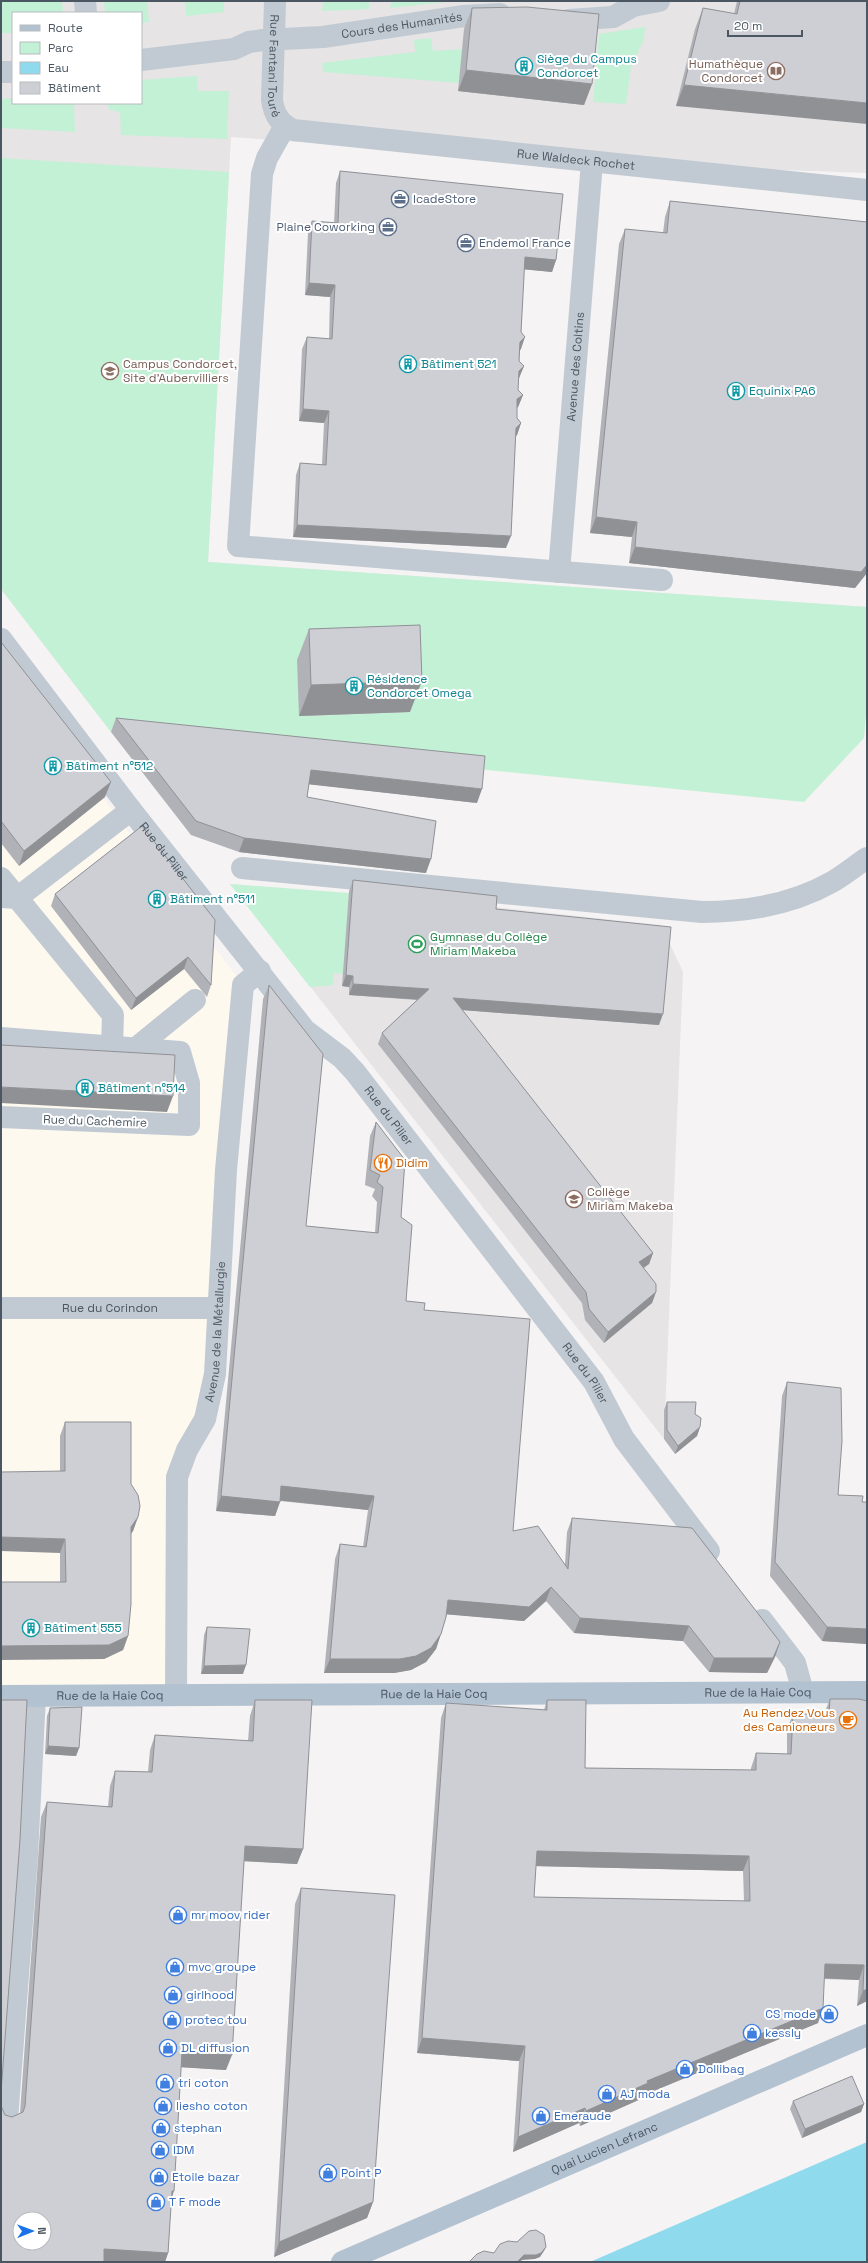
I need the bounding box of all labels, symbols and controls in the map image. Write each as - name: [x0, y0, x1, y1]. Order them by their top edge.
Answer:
- street label: Cours des Humanités: [340, 8, 463, 42]
- legend: [12, 12, 142, 104]
- scale bar: [728, 12, 802, 38]
- street label: Rue Fantani Touré: [264, 14, 284, 120]
- text: 20 m: [734, 18, 762, 34]
- text: Route: [48, 20, 83, 36]
- text: Parc: [48, 40, 73, 56]
- place label: Siège du Campus Condorcet: [537, 51, 637, 81]
- building icon: Siège du Campus Condorcet: [514, 56, 534, 76]
- place label: Humathèque Condorcet: [689, 56, 763, 86]
- text: Eau: [48, 60, 69, 76]
- library icon: Humathèque Condorcet: [766, 61, 786, 81]
- text: Bâtiment: [48, 80, 101, 96]
- street label: Rue Waldeck Rochet: [516, 145, 636, 174]
- office icon: IcadeStore: [390, 189, 410, 209]
- place label: IcadeStore: [413, 191, 476, 207]
- office icon: Plaine Coworking: [378, 217, 398, 237]
- place label: Plaine Coworking: [277, 219, 375, 235]
- office icon: Endemol France: [456, 233, 476, 253]
- place label: Endemol France: [479, 235, 571, 251]
- street label: Avenue des Coltins: [563, 311, 588, 422]
- building icon: Bâtiment 521: [398, 354, 418, 374]
- place label: Campus Condorcet, Site d'Aubervilliers: [123, 356, 237, 386]
- place label: Bâtiment 521: [421, 356, 496, 372]
- school or university icon: Campus Condorcet, Site d'Aubervilliers: [100, 361, 120, 381]
- building icon: Equinix PA6: [726, 381, 746, 401]
- place label: Equinix PA6: [749, 383, 816, 399]
- place label: Résidence Condorcet Omega: [367, 671, 472, 701]
- building icon: Résidence Condorcet Omega: [344, 676, 364, 696]
- building icon: Bâtiment n°512: [43, 756, 63, 776]
- place label: Bâtiment n°512: [66, 758, 153, 774]
- street label: Rue du Pilier: [136, 819, 193, 885]
- building icon: Bâtiment n°511: [147, 889, 167, 909]
- place label: Bâtiment n°511: [170, 891, 255, 907]
- place label: Gymnase du Collège Miriam Makeba: [430, 929, 547, 959]
- sports icon: Gymnase du Collège Miriam Makeba: [407, 934, 427, 954]
- building icon: Bâtiment n°514: [75, 1078, 95, 1098]
- place label: Bâtiment n°514: [98, 1080, 186, 1096]
- street label: Rue du Pilier: [361, 1083, 417, 1149]
- street label: Rue du Cachemire: [43, 1111, 147, 1131]
- restaurant icon: Didim: [373, 1153, 393, 1173]
- place label: Didim: [396, 1155, 428, 1171]
- place label: Collège Miriam Makeba: [587, 1184, 673, 1214]
- school or university icon: Collège Miriam Makeba: [564, 1189, 584, 1209]
- street label: Avenue de la Métallurgie: [201, 1261, 229, 1404]
- street label: Rue du Corindon: [62, 1300, 158, 1316]
- street label: Rue du Pilier: [559, 1339, 612, 1407]
- building icon: Bâtiment 555: [21, 1618, 41, 1638]
- place label: Bâtiment 555: [44, 1620, 122, 1636]
- street label: Rue de la Haie Coq: [705, 1684, 811, 1701]
- street label: Rue de la Haie Coq: [381, 1686, 487, 1702]
- street label: Rue de la Haie Coq: [57, 1687, 163, 1704]
- place label: Au Rendez Vous des Camioneurs: [743, 1705, 835, 1735]
- cafe icon: Au Rendez Vous des Camioneurs: [838, 1710, 858, 1730]
- shop icon: mr moov rider: [168, 1905, 188, 1925]
- place label: mr moov rider: [191, 1907, 271, 1923]
- shop icon: mvc groupe: [165, 1957, 185, 1977]
- place label: mvc groupe: [188, 1959, 256, 1975]
- shop icon: girlhood: [163, 1985, 183, 2005]
- place label: girlhood: [186, 1987, 234, 2003]
- shop icon: CS mode: [819, 2004, 839, 2024]
- place label: CS mode: [765, 2006, 816, 2022]
- shop icon: protec tou: [162, 2010, 182, 2030]
- place label: protec tou: [185, 2012, 247, 2028]
- shop icon: kessly: [742, 2023, 762, 2043]
- place label: kessly: [765, 2025, 801, 2041]
- shop icon: DL diffusion: [158, 2038, 178, 2058]
- place label: DL diffusion: [181, 2040, 250, 2056]
- shop icon: Dollibag: [675, 2059, 695, 2079]
- place label: Dollibag: [698, 2061, 744, 2077]
- shop icon: tri coton: [155, 2073, 175, 2093]
- place label: tri coton: [178, 2075, 229, 2091]
- shop icon: AJ moda: [597, 2084, 617, 2104]
- place label: AJ moda: [620, 2086, 670, 2102]
- shop icon: liesho coton: [153, 2096, 173, 2116]
- place label: liesho coton: [176, 2098, 248, 2114]
- shop icon: Emeraude: [531, 2106, 551, 2126]
- place label: Emeraude: [554, 2108, 611, 2124]
- shop icon: stephan: [151, 2118, 171, 2138]
- street label: Quai Lucien Lefranc: [549, 2118, 660, 2179]
- place label: stephan: [174, 2120, 222, 2136]
- shop icon: IDM: [150, 2140, 170, 2160]
- place label: IDM: [173, 2142, 194, 2158]
- shop icon: Point P: [318, 2163, 338, 2183]
- place label: Point P: [341, 2165, 381, 2181]
- shop icon: Etoile bazar: [149, 2167, 169, 2187]
- place label: Etoile bazar: [172, 2169, 240, 2185]
- shop icon: T F mode: [146, 2192, 166, 2212]
- place label: T F mode: [169, 2194, 221, 2210]
- north arrow: [12, 2211, 52, 2251]
- text: N: [35, 2227, 49, 2235]

